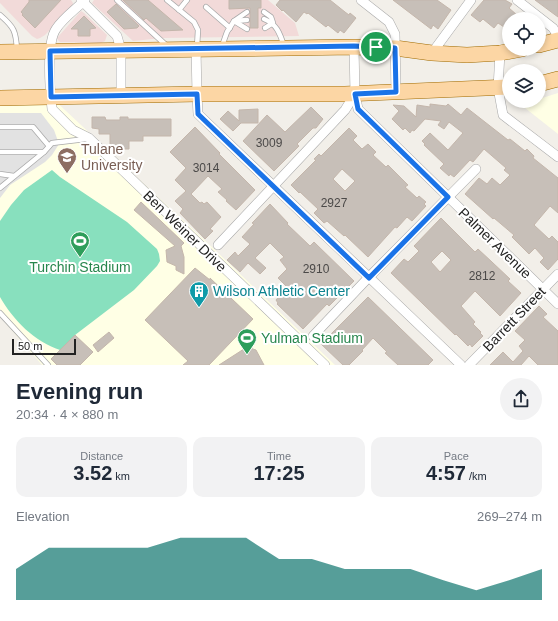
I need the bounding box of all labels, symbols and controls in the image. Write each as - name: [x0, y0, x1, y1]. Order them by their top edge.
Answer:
- map controls: [502, 12, 546, 108]
- button: locate: [502, 12, 546, 56]
- pin: [359, 30, 393, 64]
- icon: arrive: [365, 36, 387, 58]
- button: layers: [502, 64, 546, 108]
- house number: 3009: [256, 136, 283, 150]
- place label: Tulane University: [81, 141, 142, 173]
- school or university icon: Tulane University: [56, 146, 78, 174]
- house number: 3014: [193, 161, 220, 175]
- street label: Ben Weiner Drive: [140, 187, 230, 275]
- house number: 2927: [321, 196, 348, 210]
- street label: Palmer Avenue: [455, 204, 535, 282]
- sports icon: Turchin Stadium: [69, 230, 91, 258]
- place label: Turchin Stadium: [29, 259, 131, 275]
- house number: 2910: [303, 262, 330, 276]
- house number: 2812: [469, 269, 496, 283]
- building icon: Wilson Athletic Center: [188, 280, 210, 308]
- place label: Wilson Athletic Center: [213, 283, 350, 299]
- street label: Barrett Street: [479, 283, 549, 355]
- sports icon: Yulman Stadium: [236, 327, 258, 355]
- place label: Yulman Stadium: [261, 330, 363, 346]
- scale bar: [12, 337, 76, 356]
- text: 50 m: [18, 340, 42, 352]
- button: share: [500, 378, 542, 420]
- text: Evening run: [16, 379, 143, 404]
- text: 20:34 · 4 × 880 m: [16, 407, 118, 422]
- text: Distance: [80, 450, 123, 462]
- text: Time: [267, 450, 291, 462]
- text: Pace: [444, 450, 469, 462]
- text: 3.52: [73, 462, 112, 484]
- text: 17:25: [253, 462, 305, 484]
- text: 4:57: [426, 462, 466, 484]
- text: km: [112, 470, 130, 482]
- text: /km: [466, 470, 487, 482]
- text: Elevation: [16, 509, 69, 524]
- text: 269–274 m: [477, 509, 542, 524]

